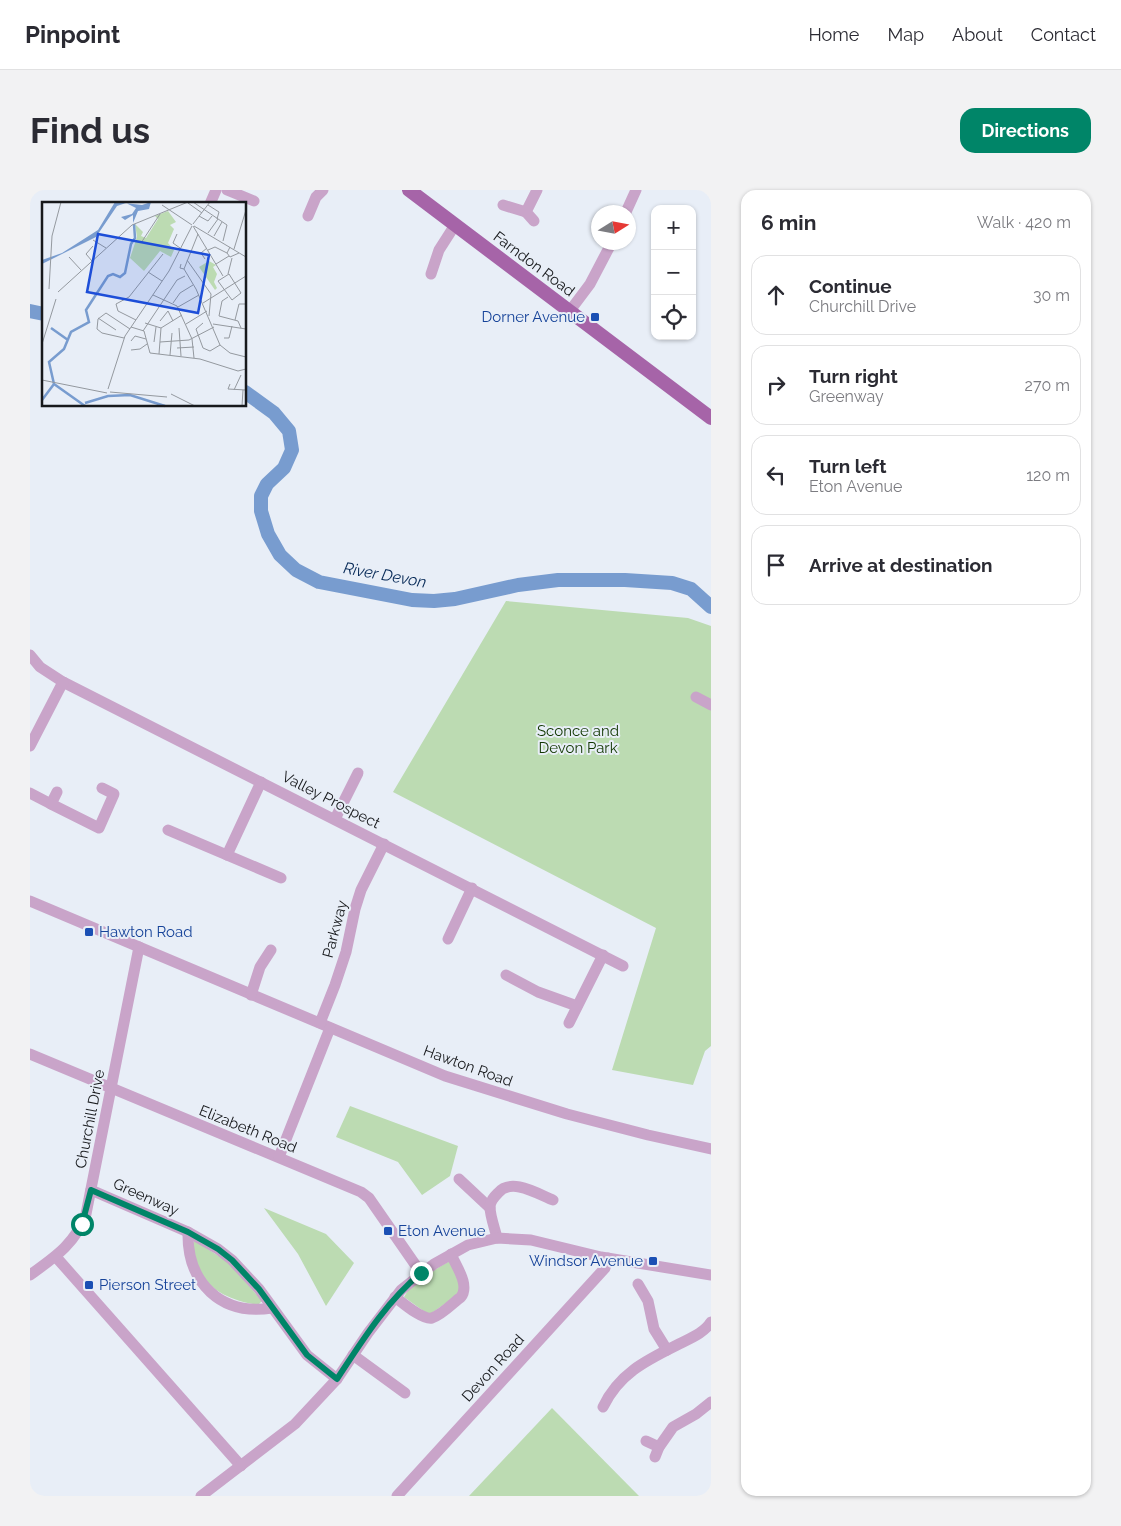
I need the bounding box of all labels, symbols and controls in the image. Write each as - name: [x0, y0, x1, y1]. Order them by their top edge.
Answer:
- text: Pinpoint: [25, 20, 120, 49]
- text: Home: [808, 24, 859, 45]
- text: Map: [887, 24, 924, 45]
- text: About: [952, 24, 1003, 45]
- text: Contact: [1031, 24, 1096, 45]
- button: Directions: [960, 108, 1091, 153]
- text: Find us: [30, 110, 150, 151]
- inset map: [42, 202, 246, 406]
- north arrow: [591, 205, 636, 250]
- map controls: [651, 205, 696, 340]
- button: +: [651, 205, 696, 250]
- text: 6 min: [761, 210, 816, 235]
- text: Walk · 420 m: [977, 213, 1071, 232]
- street label: Farndon Road: [490, 228, 578, 300]
- button: −: [651, 250, 696, 295]
- text: Continue: [809, 275, 892, 297]
- icon: ahead: [762, 281, 790, 309]
- text: 30 m: [1033, 286, 1070, 305]
- button: locate: [651, 295, 696, 340]
- text: Churchill Drive: [809, 297, 916, 316]
- place label: Dorner Avenue: [482, 308, 585, 326]
- marker: Dorner Avenue: [589, 311, 601, 323]
- text: Turn right: [809, 365, 898, 387]
- icon: right: [762, 371, 790, 399]
- text: 270 m: [1025, 376, 1070, 395]
- text: Greenway: [809, 387, 884, 406]
- text: Turn left: [809, 455, 886, 477]
- icon: left: [762, 461, 790, 489]
- text: 120 m: [1026, 466, 1070, 485]
- text: Eton Avenue: [809, 477, 902, 496]
- icon: arrive: [762, 551, 790, 579]
- text: Arrive at destination: [809, 554, 993, 576]
- water label: River Devon: [342, 558, 428, 592]
- park label: Sconce and Devon Park: [537, 722, 619, 757]
- street label: Valley Prospect: [279, 768, 383, 832]
- street label: Parkway: [319, 898, 351, 960]
- place label: Hawton Road: [99, 923, 193, 941]
- marker: Hawton Road: [83, 926, 95, 938]
- street label: Hawton Road: [421, 1042, 515, 1090]
- street label: Churchill Drive: [72, 1068, 108, 1170]
- street label: Elizabeth Road: [197, 1101, 299, 1157]
- street label: Greenway: [110, 1175, 182, 1219]
- route start: [71, 1213, 94, 1236]
- place label: Eton Avenue: [398, 1222, 486, 1240]
- marker: Eton Avenue: [382, 1225, 394, 1237]
- place label: Windsor Avenue: [529, 1252, 643, 1270]
- marker: Windsor Avenue: [647, 1255, 659, 1267]
- route end: [410, 1262, 433, 1285]
- place label: Pierson Street: [99, 1276, 196, 1294]
- marker: Pierson Street: [83, 1279, 95, 1291]
- street label: Devon Road: [458, 1331, 528, 1405]

